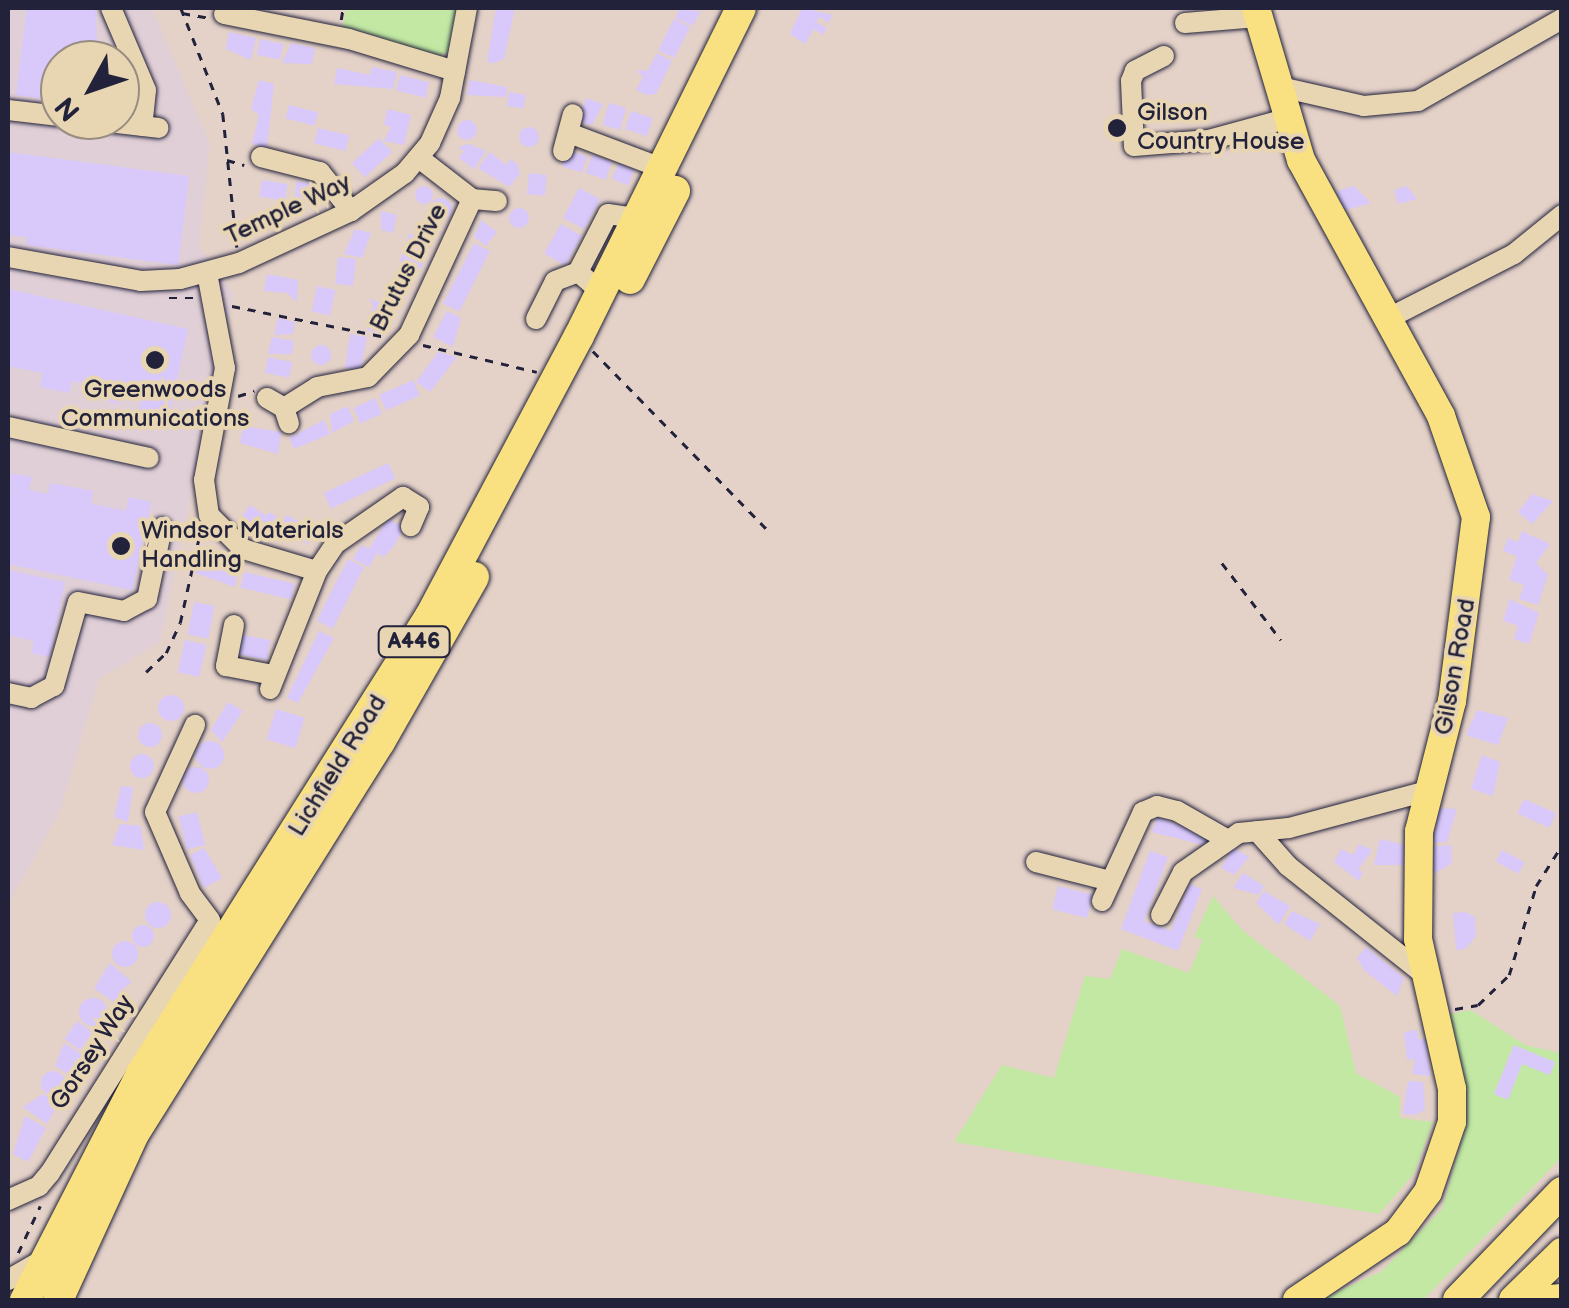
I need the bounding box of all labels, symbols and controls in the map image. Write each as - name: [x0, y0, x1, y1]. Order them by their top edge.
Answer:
- north arrow: [40, 40, 140, 140]
- text: N: [49, 90, 88, 127]
- place label: Gilson Country House: [1137, 99, 1306, 158]
- marker: Gilson Country House: [1106, 117, 1128, 139]
- street label: Temple Way: [220, 168, 356, 252]
- street label: Brutus Drive: [364, 199, 454, 337]
- marker: Greenwoods Communications: [144, 349, 166, 371]
- place label: Greenwoods Communications: [61, 376, 249, 435]
- place label: Windsor Materials Handling: [141, 517, 344, 576]
- marker: Windsor Materials Handling: [110, 535, 132, 557]
- street label: Gilson Road: [1429, 596, 1483, 738]
- road number: A446: [376, 625, 452, 659]
- street label: Lichfield Road: [283, 690, 393, 842]
- street label: Gorsey Way: [44, 989, 142, 1117]

